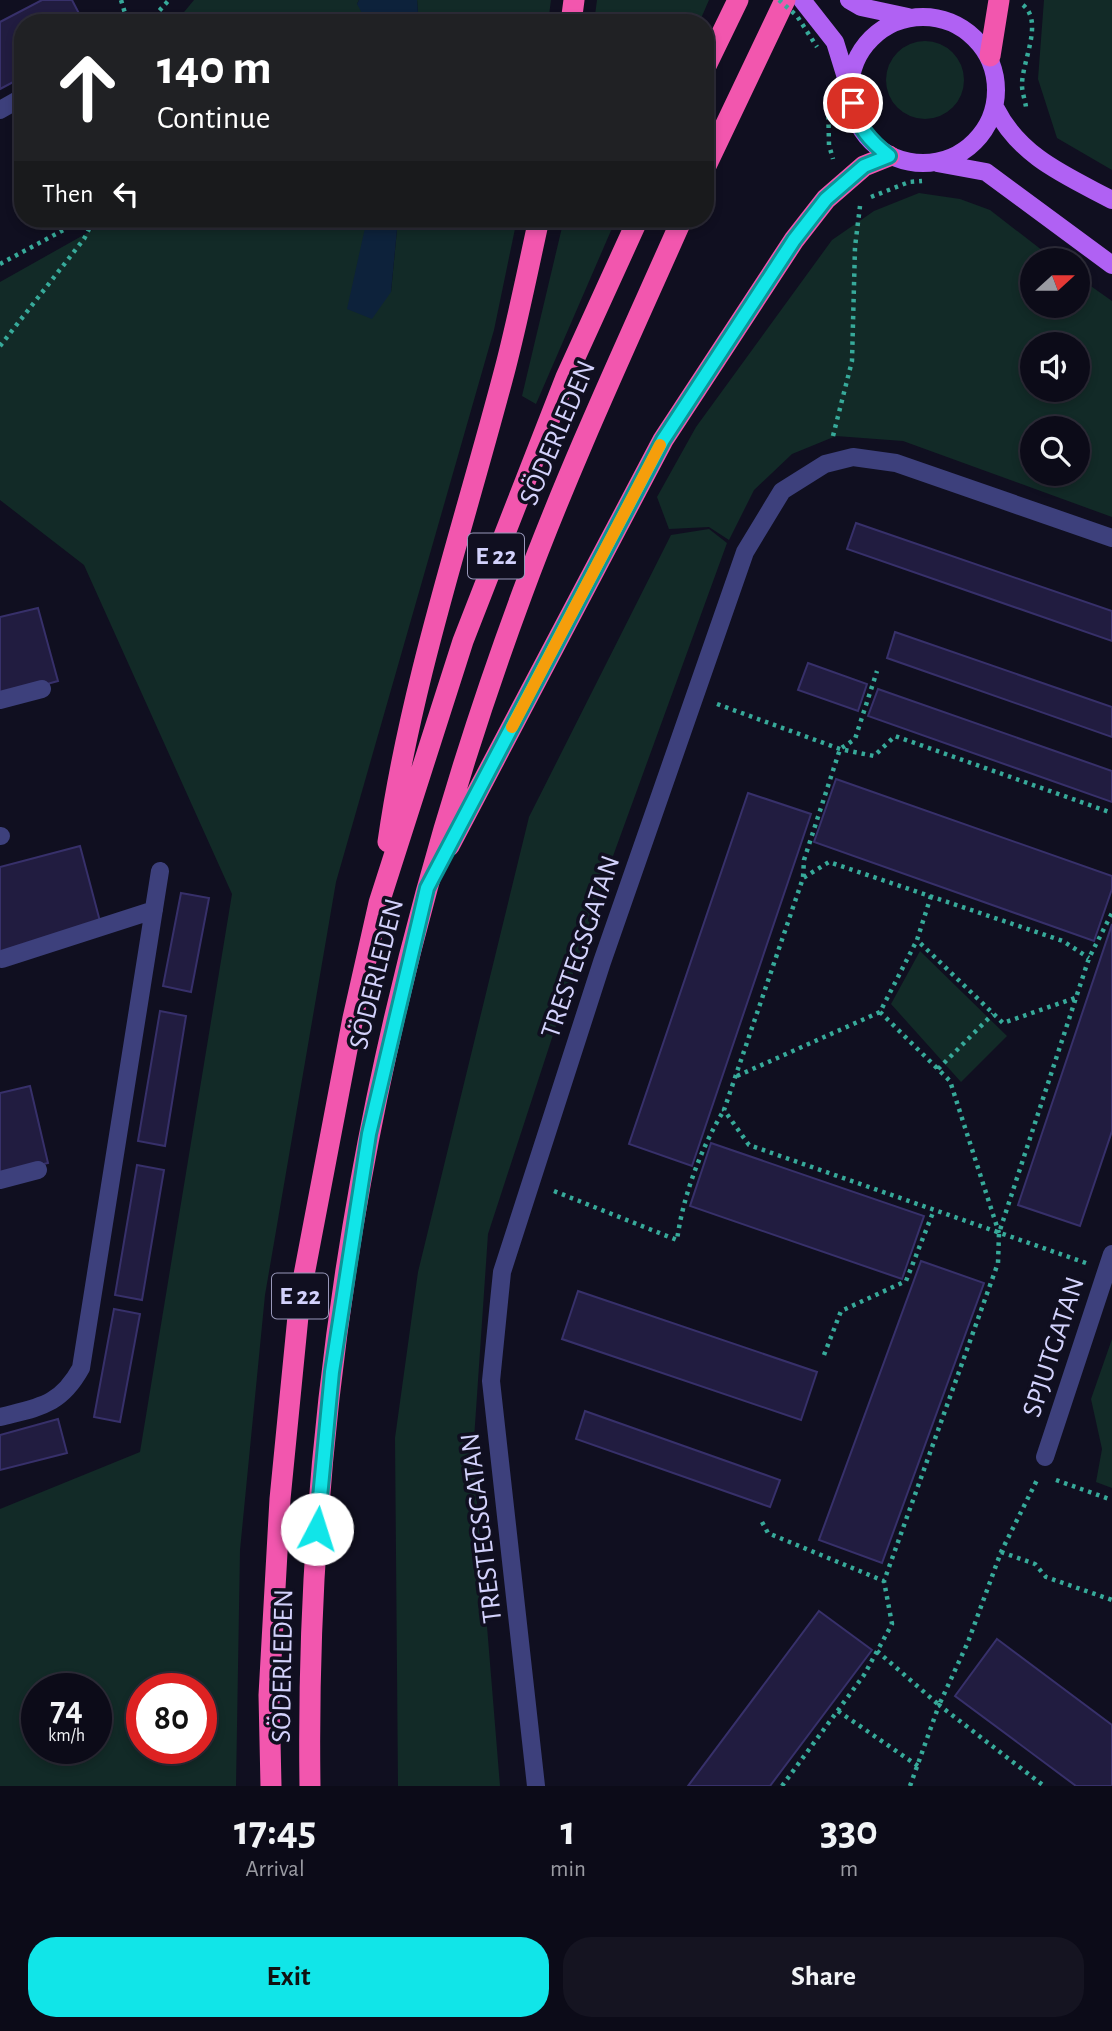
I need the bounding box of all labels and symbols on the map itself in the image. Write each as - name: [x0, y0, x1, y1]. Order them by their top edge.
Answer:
- pin: [823, 73, 883, 133]
- north arrow: [1020, 248, 1090, 318]
- street label: SÖDERLEDEN: [513, 356, 601, 509]
- road number: E 22: [468, 534, 524, 578]
- street label: TRESTEGSGATAN: [537, 852, 625, 1042]
- street label: SÖDERLEDEN: [343, 895, 409, 1052]
- street label: SPJUTGATAN: [1018, 1273, 1090, 1421]
- road number: E 22: [272, 1274, 328, 1318]
- street label: TRESTEGSGATAN: [456, 1431, 508, 1625]
- position arrow: [280, 1492, 354, 1566]
- street label: SÖDERLEDEN: [266, 1589, 298, 1743]
- speed limit sign: 80: [126, 1673, 217, 1764]

